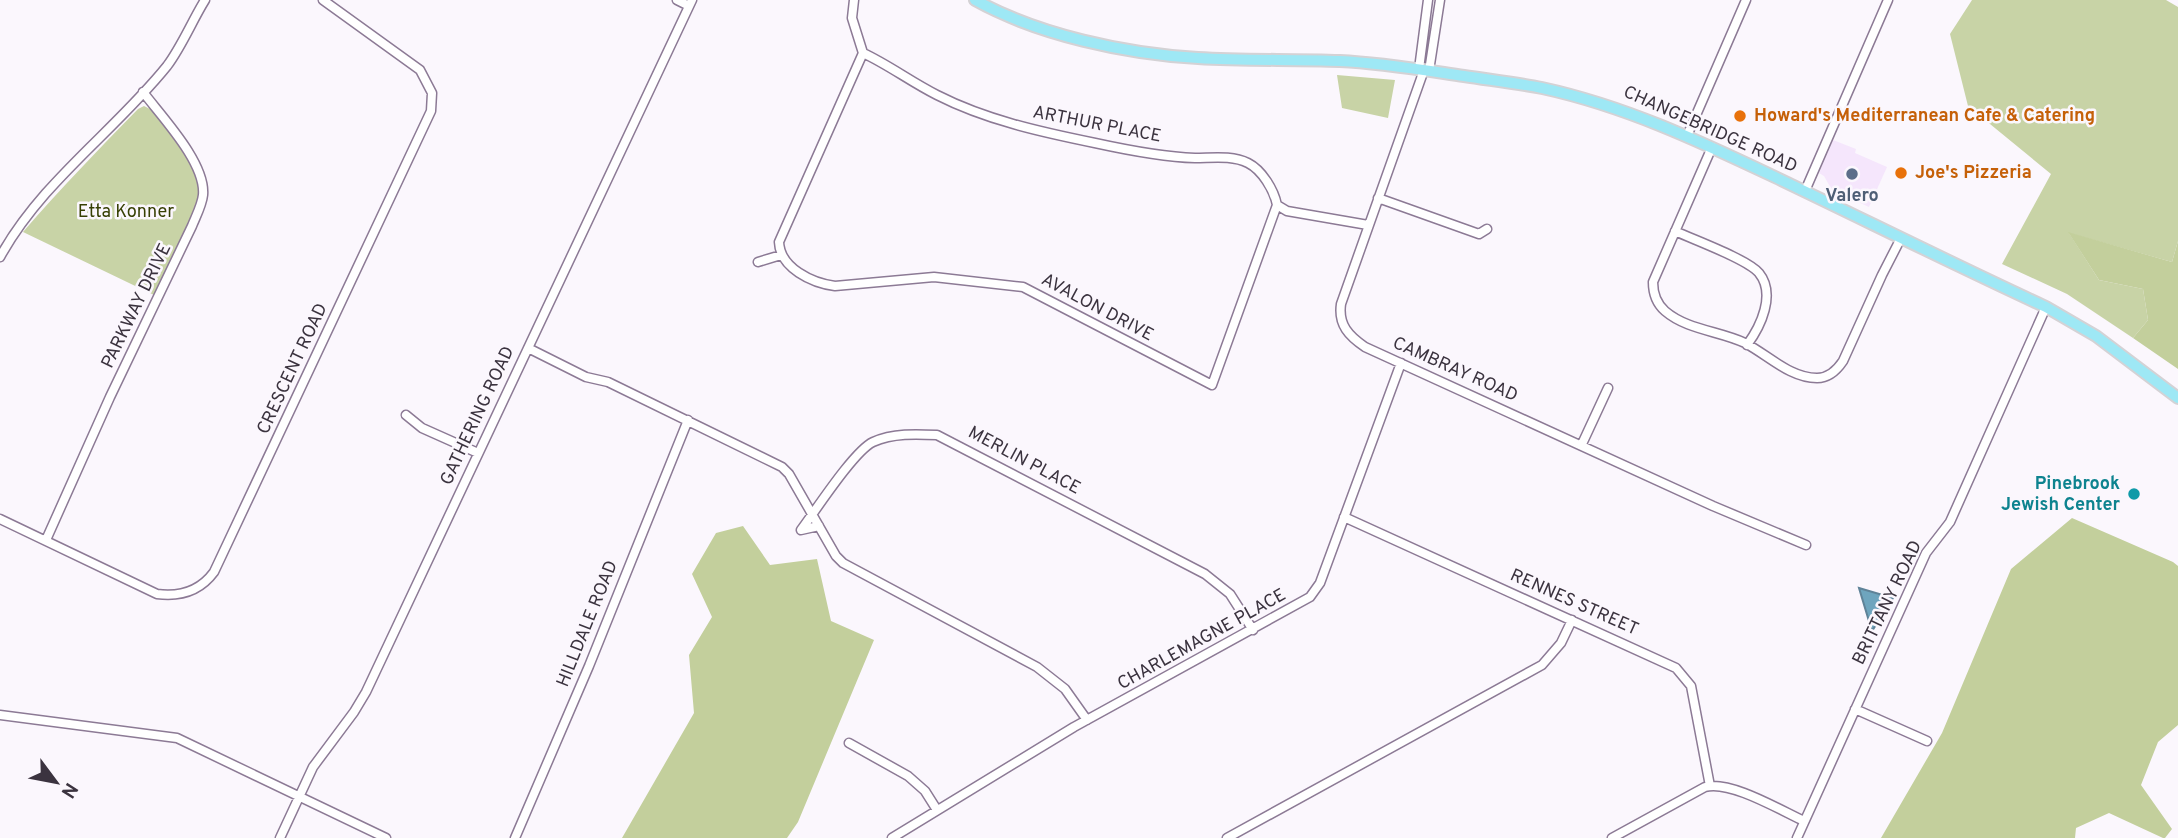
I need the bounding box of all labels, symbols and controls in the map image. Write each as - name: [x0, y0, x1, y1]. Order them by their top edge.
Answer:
- street label: CHANGEBRIDGE ROAD: [1619, 81, 1801, 179]
- street label: ARTHUR PLACE: [1031, 101, 1163, 149]
- place label: Howard's Mediterranean Cafe & Catering: [1754, 105, 2095, 128]
- marker: Howard's Mediterranean Cafe & Catering: [1732, 108, 1748, 124]
- place label: Joe's Pizzeria: [1915, 162, 2032, 185]
- marker: Joe's Pizzeria: [1893, 165, 1909, 181]
- marker: Valero: [1844, 166, 1860, 182]
- place label: Valero: [1825, 185, 1879, 208]
- park label: Etta Konner: [78, 201, 174, 224]
- street label: PARKWAY DRIVE: [97, 240, 177, 372]
- street label: AVALON DRIVE: [1037, 269, 1157, 347]
- street label: CRESCENT ROAD: [253, 300, 333, 438]
- street label: CAMBRAY ROAD: [1389, 332, 1521, 408]
- street label: GATHERING ROAD: [436, 343, 520, 489]
- street label: MERLIN PLACE: [964, 422, 1084, 500]
- place label: Pinebrook Jewish Center: [2001, 473, 2120, 517]
- marker: Pinebrook Jewish Center: [2126, 486, 2142, 502]
- street label: BRITTANY ROAD: [1848, 537, 1928, 669]
- street label: HILLDALE ROAD: [552, 557, 624, 691]
- street label: RENNES STREET: [1506, 564, 1642, 642]
- street label: CHARLEMAGNE PLACE: [1114, 584, 1290, 696]
- north arrow: [21, 747, 91, 817]
- text: N: [55, 778, 83, 802]

